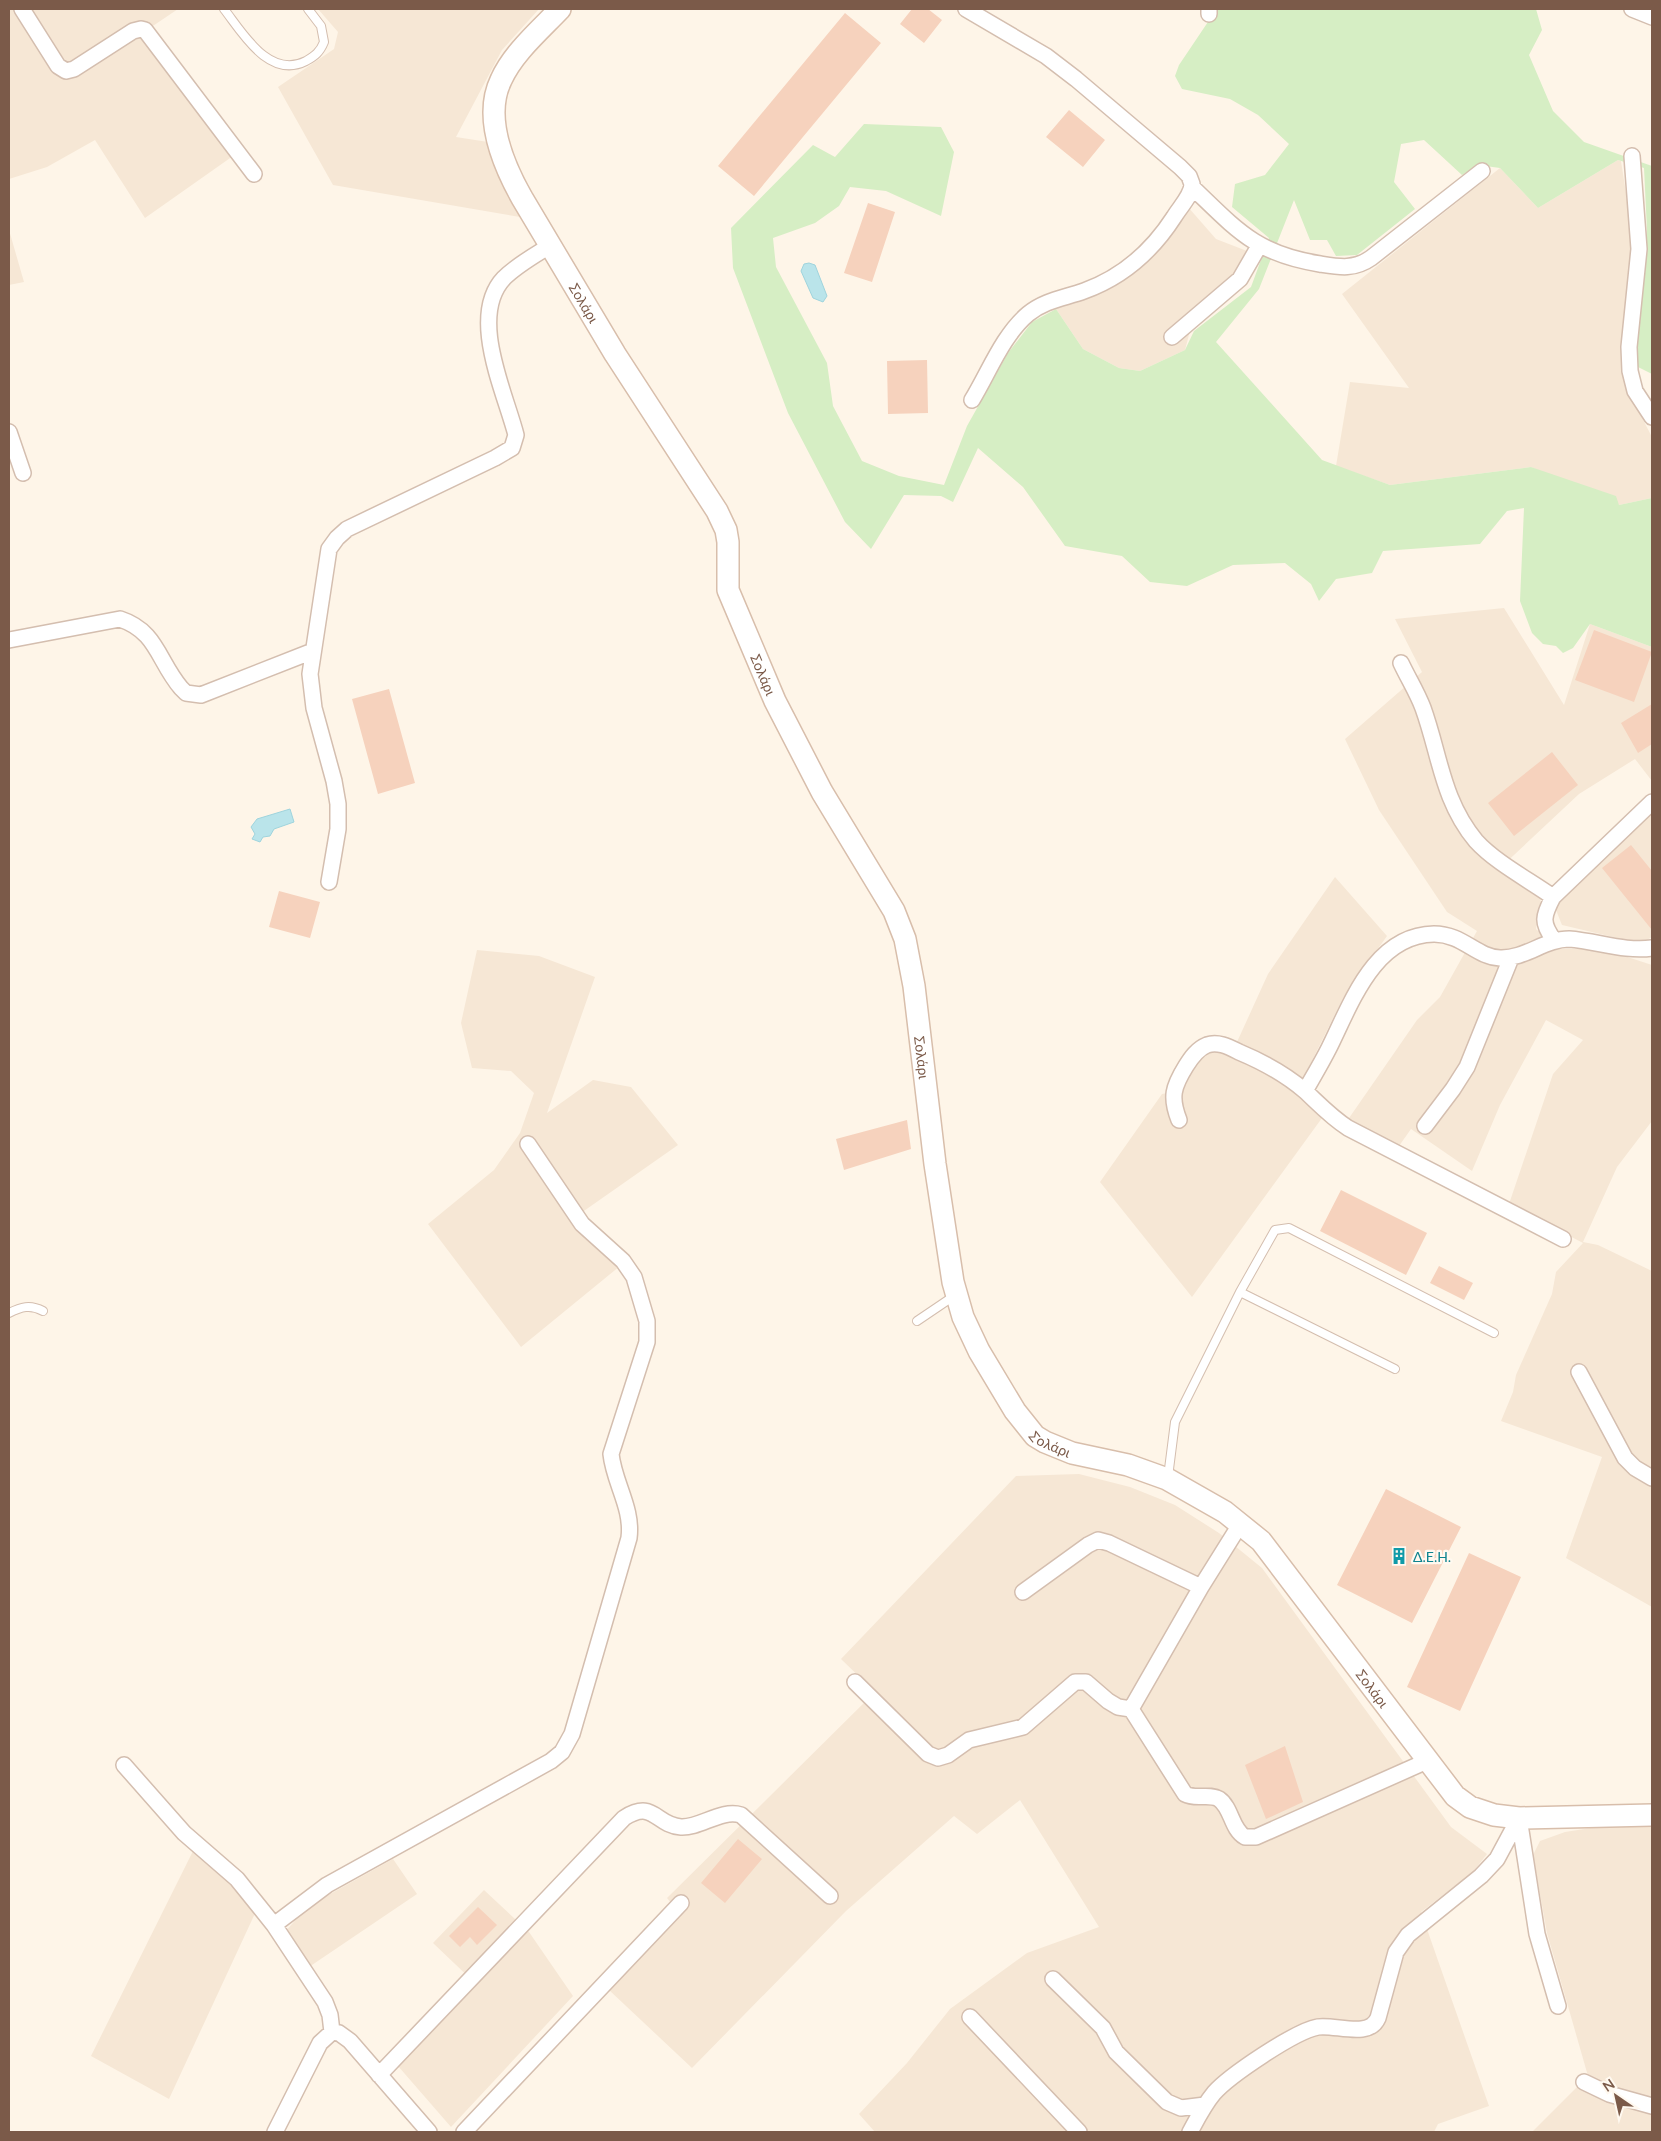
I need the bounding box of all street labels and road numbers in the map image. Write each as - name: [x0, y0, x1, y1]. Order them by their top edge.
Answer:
- street label: Σολάρι: [566, 280, 603, 326]
- street label: Σολάρι: [748, 651, 780, 698]
- street label: Σολάρι: [911, 1035, 933, 1080]
- street label: Σολάρι: [1026, 1427, 1074, 1460]
- street label: Σολάρι: [1353, 1666, 1393, 1711]

